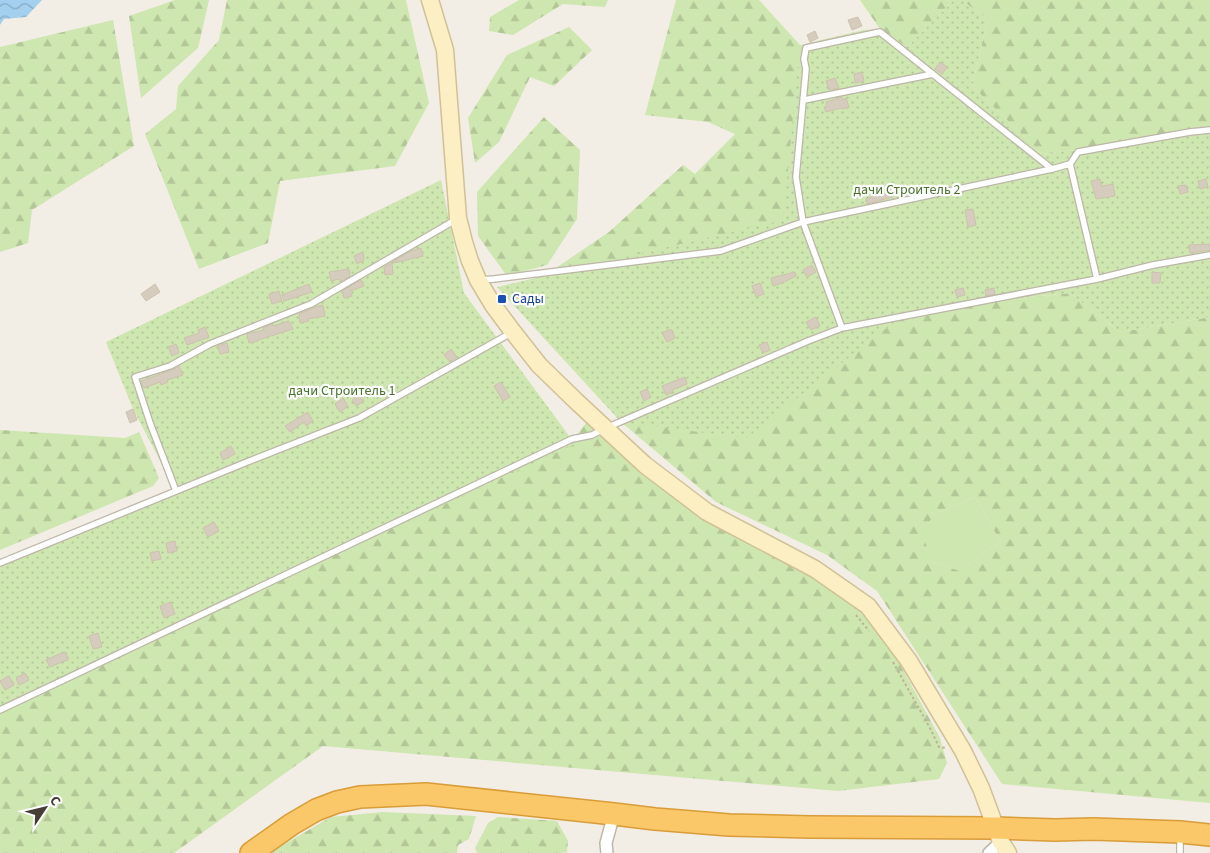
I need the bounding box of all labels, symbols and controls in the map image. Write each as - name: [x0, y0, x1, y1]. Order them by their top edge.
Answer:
- park label: дачи Строитель 2: [853, 180, 961, 200]
- place label: Сады: [512, 289, 544, 309]
- marker: Сады: [496, 293, 508, 305]
- park label: дачи Строитель 1: [288, 381, 396, 401]
- north arrow: [20, 783, 70, 833]
- text: С: [44, 792, 65, 810]

